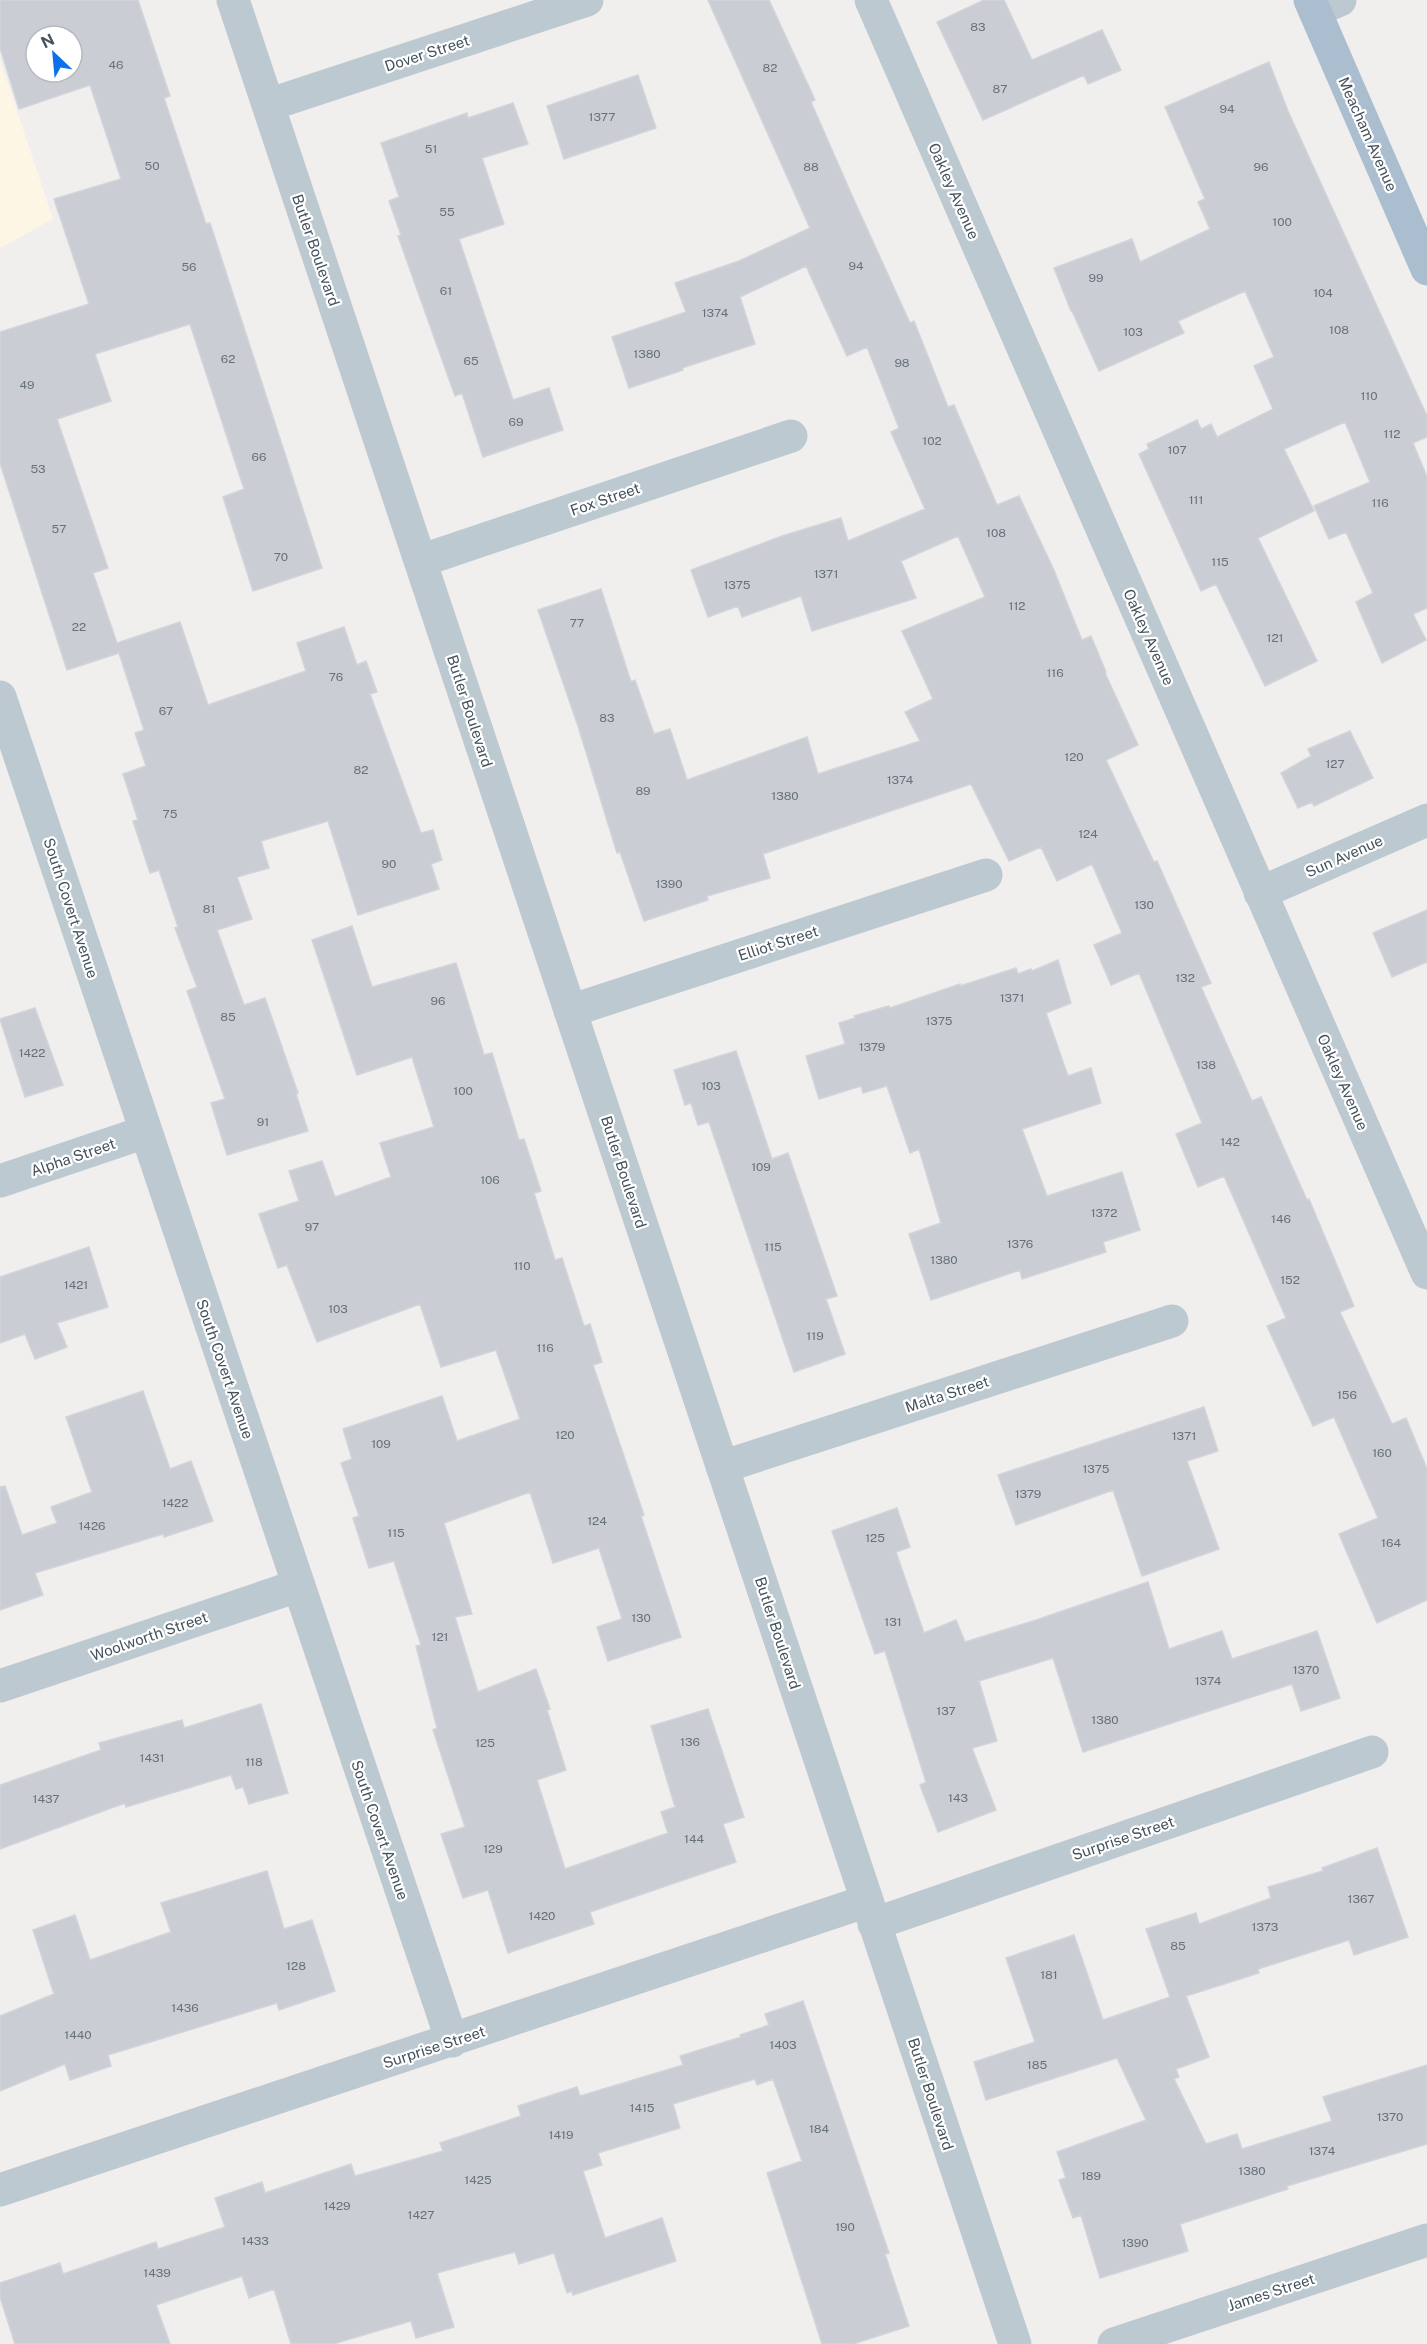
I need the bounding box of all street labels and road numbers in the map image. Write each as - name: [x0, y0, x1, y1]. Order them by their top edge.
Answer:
- street label: Dover Street: [383, 31, 472, 75]
- street label: Meacham Avenue: [1335, 74, 1401, 194]
- street label: Oakley Avenue: [925, 140, 983, 242]
- street label: Butler Boulevard: [289, 192, 343, 308]
- street label: Fox Street: [568, 479, 642, 519]
- street label: Oakley Avenue: [1120, 586, 1178, 688]
- street label: Butler Boulevard: [444, 653, 496, 769]
- street label: Sun Avenue: [1303, 831, 1385, 881]
- street label: South Covert Avenue: [40, 836, 102, 980]
- street label: Elliot Street: [736, 922, 820, 964]
- street label: Oakley Avenue: [1314, 1031, 1372, 1133]
- street label: Butler Boulevard: [598, 1114, 650, 1230]
- street label: Alpha Street: [28, 1135, 118, 1179]
- street label: South Covert Avenue: [193, 1297, 257, 1441]
- street label: Malta Street: [903, 1372, 991, 1416]
- street label: Butler Boulevard: [752, 1575, 804, 1691]
- street label: Woolworth Street: [88, 1608, 210, 1664]
- street label: South Covert Avenue: [348, 1758, 412, 1902]
- street label: Surprise Street: [1070, 1813, 1176, 1863]
- street label: Surprise Street: [381, 2022, 488, 2072]
- street label: Butler Boulevard: [905, 2036, 957, 2152]
- street label: James Street: [1225, 2270, 1317, 2314]

